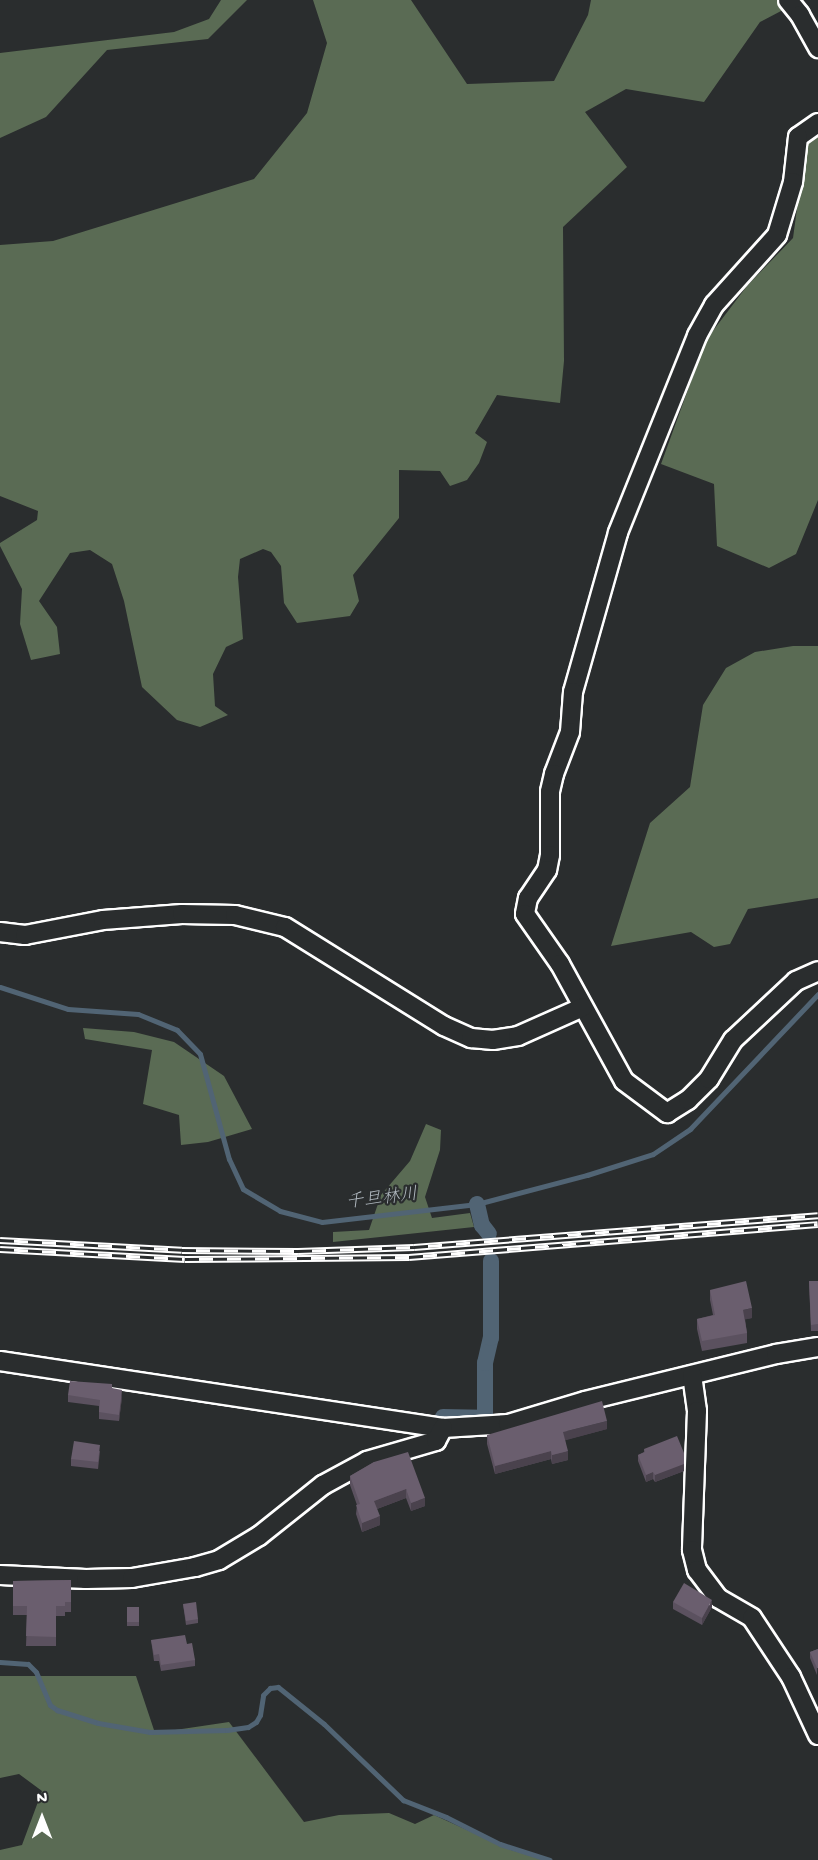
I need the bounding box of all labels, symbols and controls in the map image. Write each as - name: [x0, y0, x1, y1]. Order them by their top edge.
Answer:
- water label: 千旦林川: [345, 1185, 419, 1215]
- north arrow: [12, 1788, 72, 1848]
- text: N: [37, 1790, 47, 1809]

